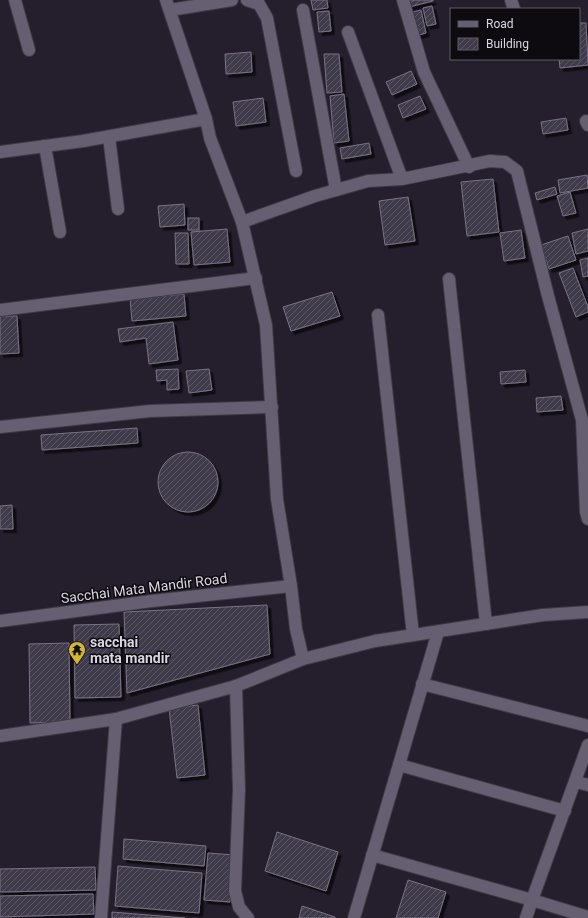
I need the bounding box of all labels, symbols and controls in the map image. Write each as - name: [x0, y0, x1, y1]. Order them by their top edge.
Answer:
- legend: [450, 8, 580, 60]
- text: Road: [486, 17, 514, 31]
- text: Building: [486, 37, 529, 51]
- street label: Sacchai Mata Mandir Road: [60, 570, 228, 606]
- place label: sacchai mata mandir: [90, 634, 170, 666]
- temple icon: sacchai mata mandir: [67, 640, 87, 665]

